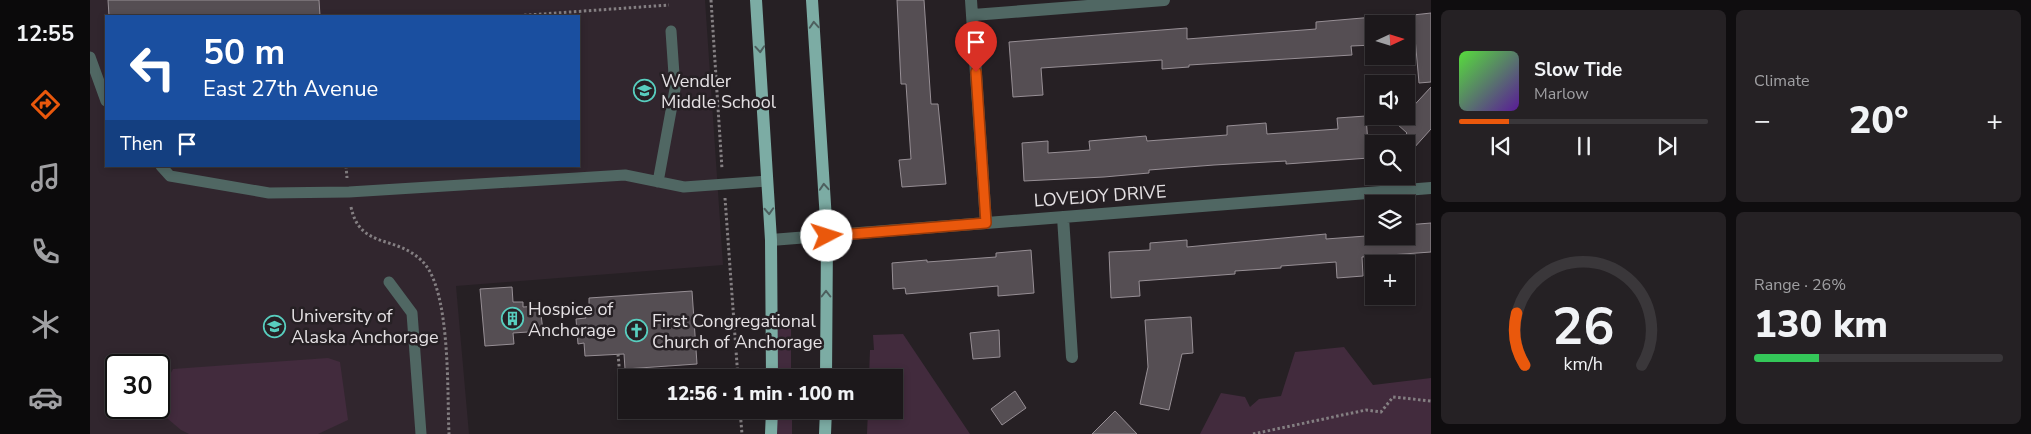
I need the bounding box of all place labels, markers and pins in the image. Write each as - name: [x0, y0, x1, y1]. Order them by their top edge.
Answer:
- pin: [955, 21, 997, 72]
- place label: Wendler Middle School: [661, 69, 777, 114]
- school or university icon: Wendler Middle School: [633, 79, 657, 103]
- place label: Hospice of Anchorage: [528, 297, 616, 342]
- place label: University of Alaska Anchorage: [291, 304, 439, 349]
- building icon: Hospice of Anchorage: [500, 307, 524, 331]
- place label: First Congregational Church of Anchorage: [652, 309, 822, 354]
- school or university icon: University of Alaska Anchorage: [263, 314, 287, 338]
- church icon: First Congregational Church of Anchorage: [624, 319, 648, 343]

